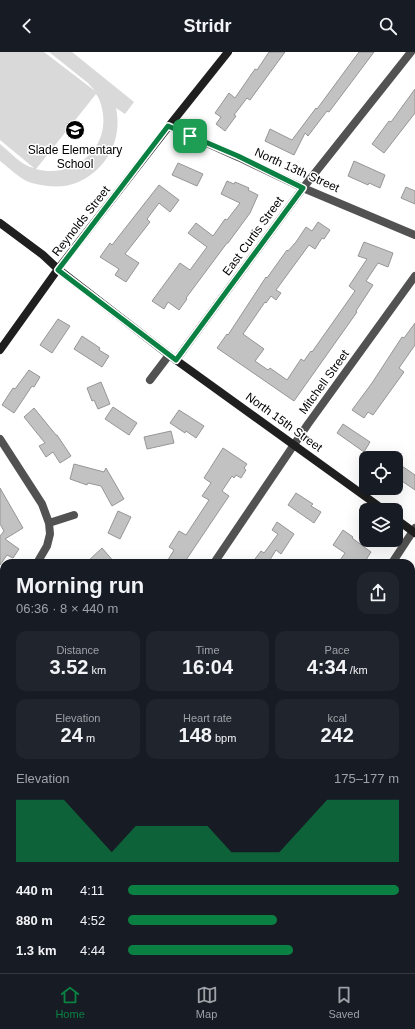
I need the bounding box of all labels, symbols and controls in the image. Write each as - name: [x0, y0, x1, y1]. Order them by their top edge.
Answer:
- icon: back: [16, 15, 38, 37]
- icon: search: [377, 15, 399, 37]
- text: Stridr: [183, 16, 232, 36]
- school or university icon: Slade Elementary School: [64, 119, 86, 141]
- pin: [173, 119, 207, 153]
- icon: arrive: [179, 125, 201, 147]
- place label: Slade Elementary School: [28, 143, 122, 171]
- street label: North 13th Street: [252, 145, 342, 195]
- street label: Reynolds Street: [49, 183, 113, 259]
- street label: East Curtis Street: [220, 193, 287, 278]
- street label: Mitchell Street: [296, 347, 352, 417]
- street label: North 15th Street: [243, 389, 326, 455]
- map controls: [359, 451, 403, 547]
- button: locate: [359, 451, 403, 495]
- button: layers: [359, 503, 403, 547]
- button: share: [357, 572, 399, 614]
- text: Morning run: [16, 573, 144, 598]
- text: 06:36 · 8 × 440 m: [16, 601, 118, 616]
- text: Distance: [56, 644, 99, 656]
- text: Time: [195, 644, 220, 656]
- text: Pace: [325, 644, 350, 656]
- text: 3.52: [49, 656, 88, 678]
- text: 16:04: [182, 656, 233, 678]
- text: 4:34: [307, 656, 347, 678]
- text: km: [88, 664, 106, 676]
- text: /km: [347, 664, 368, 676]
- text: Elevation: [55, 712, 100, 724]
- text: Heart rate: [183, 712, 232, 724]
- text: kcal: [327, 712, 347, 724]
- text: 24: [61, 724, 83, 746]
- text: 148: [179, 724, 212, 746]
- text: 242: [320, 724, 354, 746]
- text: m: [83, 732, 95, 744]
- text: bpm: [212, 732, 236, 744]
- text: Elevation: [16, 771, 69, 786]
- text: 175–177 m: [334, 771, 399, 786]
- text: 440 m: [16, 883, 53, 898]
- text: 4:11: [80, 883, 104, 898]
- text: 880 m: [16, 913, 53, 928]
- text: 4:52: [80, 913, 105, 928]
- text: 1.3 km: [16, 943, 56, 958]
- text: 4:44: [80, 943, 105, 958]
- tab: Home: [55, 984, 85, 1020]
- tab: Map: [196, 984, 218, 1020]
- tab: Saved: [328, 984, 360, 1020]

